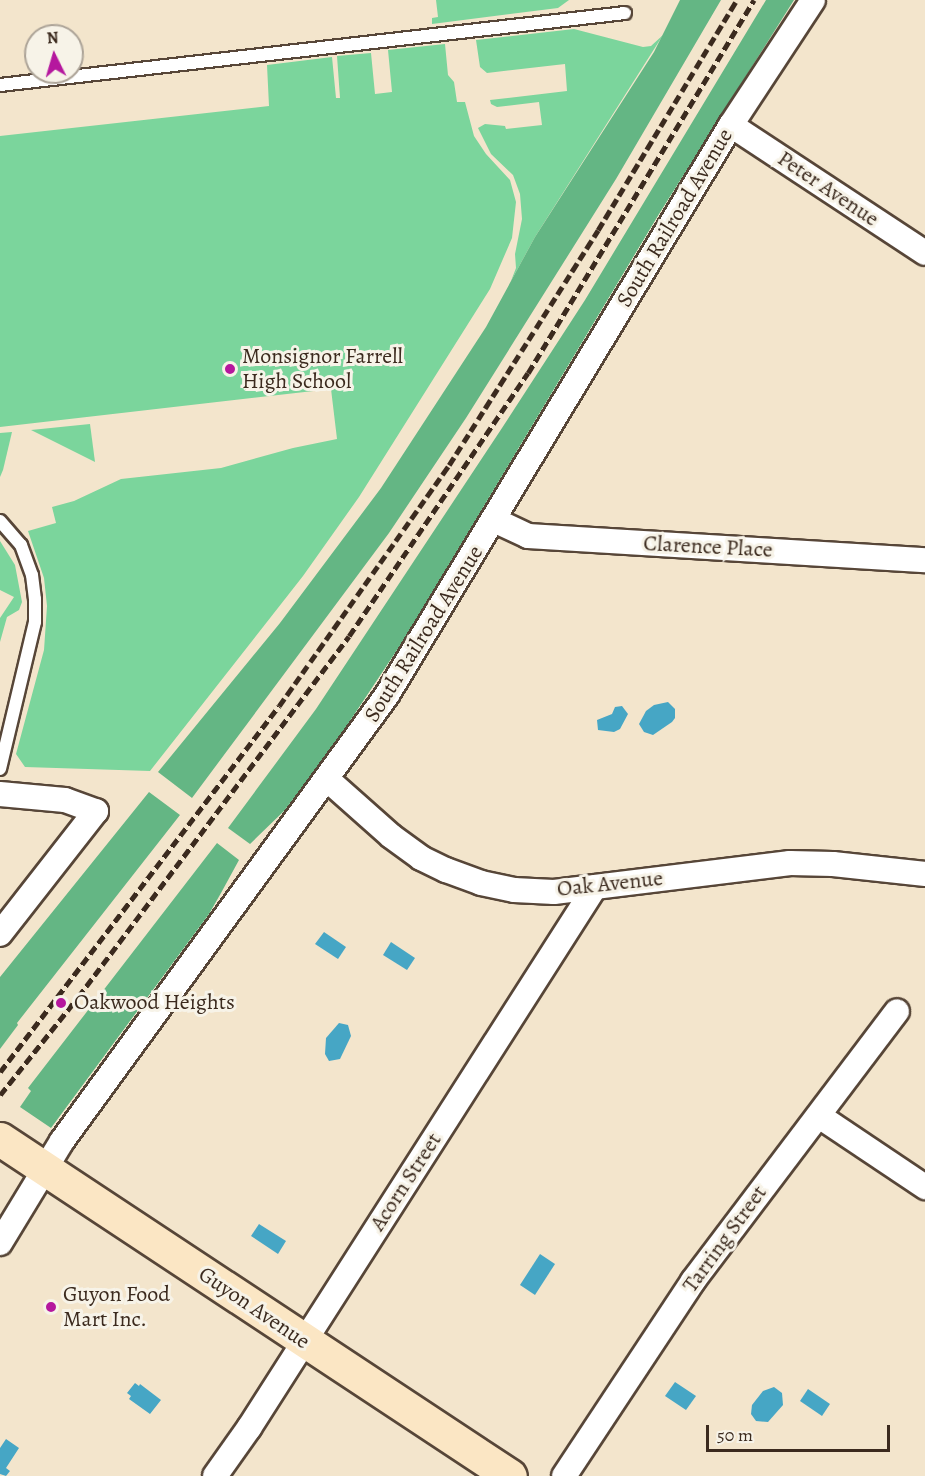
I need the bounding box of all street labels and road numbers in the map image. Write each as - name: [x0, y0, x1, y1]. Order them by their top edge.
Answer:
- street label: South Railroad Avenue: [611, 124, 739, 312]
- street label: Peter Avenue: [772, 146, 884, 232]
- street label: Clarence Place: [643, 530, 773, 564]
- street label: South Railroad Avenue: [359, 541, 489, 727]
- street label: Oak Avenue: [556, 865, 664, 903]
- street label: Acorn Street: [365, 1128, 447, 1236]
- street label: Tarring Street: [677, 1180, 773, 1298]
- street label: Guyon Avenue: [193, 1261, 315, 1355]

